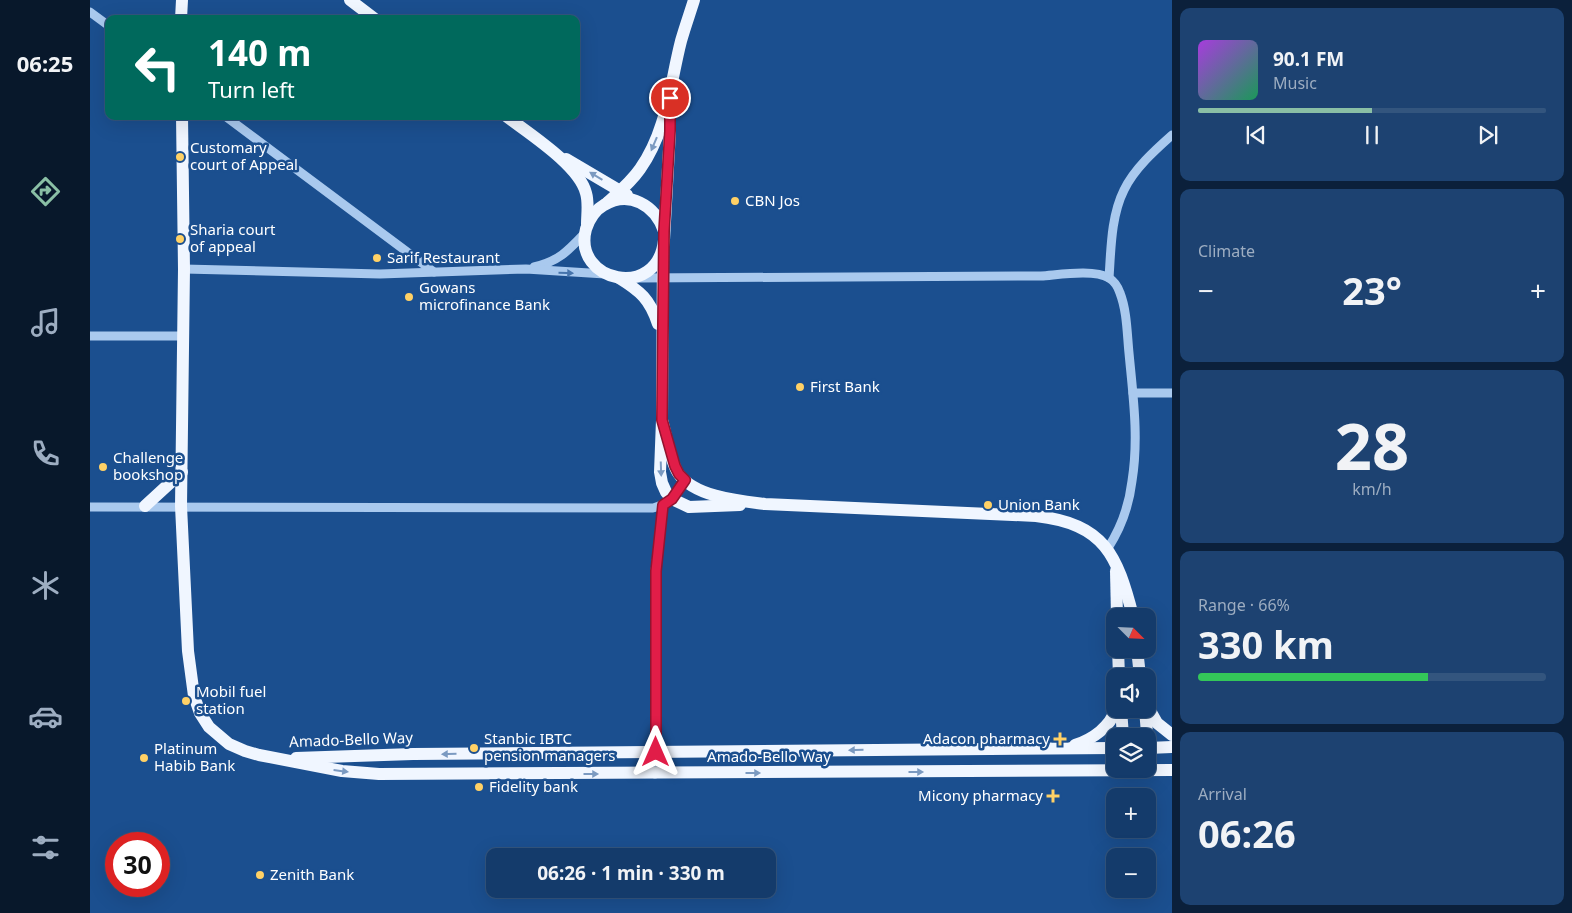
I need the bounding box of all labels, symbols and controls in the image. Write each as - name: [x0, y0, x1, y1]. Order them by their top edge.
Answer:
- text: 140 m: [208, 29, 311, 76]
- icon: left: [125, 35, 190, 100]
- text: 90.1 FM: [1273, 46, 1344, 72]
- text: 06:25: [17, 48, 73, 78]
- text: Music: [1273, 72, 1317, 94]
- text: Turn left: [208, 74, 295, 104]
- pin: [649, 77, 691, 119]
- icon: arrive: [656, 84, 684, 112]
- icon: previous: [1242, 121, 1270, 149]
- icon: pause: [1358, 121, 1386, 149]
- icon: next: [1474, 121, 1502, 149]
- place label: Customary court of Appeal: [190, 137, 298, 174]
- one-way arrow: [650, 137, 658, 151]
- marker: Customary court of Appeal: [174, 151, 186, 163]
- one-way arrow: [589, 171, 602, 180]
- icon: directions: [28, 174, 63, 209]
- place label: CBN Jos: [745, 190, 800, 210]
- marker: CBN Jos: [729, 195, 741, 207]
- place label: Sharia court of appeal: [190, 219, 276, 256]
- marker: Sharia court of appeal: [174, 233, 186, 245]
- text: Climate: [1198, 240, 1255, 262]
- place label: Sarif Restaurant: [387, 247, 500, 267]
- marker: Sarif Restaurant: [371, 252, 383, 264]
- text: 23°: [1342, 264, 1402, 316]
- one-way arrow: [558, 269, 574, 277]
- text: −: [1198, 271, 1214, 309]
- text: +: [1530, 271, 1546, 309]
- place label: Gowans microfinance Bank: [419, 277, 550, 314]
- marker: Gowans microfinance Bank: [403, 291, 415, 303]
- icon: music: [28, 305, 63, 340]
- place label: First Bank: [810, 376, 880, 396]
- marker: First Bank: [794, 381, 806, 393]
- text: 28: [1335, 401, 1409, 489]
- icon: phone: [28, 436, 63, 471]
- place label: Challenge bookshop: [113, 447, 183, 484]
- marker: Challenge bookshop: [97, 461, 109, 473]
- one-way arrow: [657, 461, 665, 477]
- text: km/h: [1352, 478, 1392, 500]
- place label: Union Bank: [998, 494, 1080, 514]
- marker: Union Bank: [982, 499, 994, 511]
- icon: climate: [28, 568, 63, 603]
- text: Range · 66%: [1198, 594, 1290, 616]
- north arrow: [1106, 608, 1156, 658]
- map controls: [1106, 608, 1156, 898]
- text: 330 km: [1198, 618, 1334, 670]
- button: sound: [1106, 668, 1156, 718]
- place label: Mobil fuel station: [196, 681, 266, 718]
- marker: Mobil fuel station: [180, 695, 192, 707]
- icon: car: [28, 699, 63, 734]
- position arrow: [629, 725, 681, 777]
- street label: Amado-Bello Way: [289, 727, 414, 751]
- place label: Stanbic IBTC pension managers: [484, 728, 615, 765]
- place label: Adacon pharmacy: [923, 728, 1050, 748]
- button: layers: [1106, 728, 1156, 778]
- marker: Adacon pharmacy: [1054, 733, 1066, 745]
- place label: Platinum Habib Bank: [154, 738, 235, 775]
- marker: Stanbic IBTC pension managers: [468, 742, 480, 754]
- street label: Amado-Bello Way: [707, 746, 831, 766]
- one-way arrow: [848, 746, 864, 754]
- one-way arrow: [441, 750, 457, 758]
- marker: Platinum Habib Bank: [138, 752, 150, 764]
- one-way arrow: [333, 767, 349, 775]
- one-way arrow: [908, 768, 924, 776]
- one-way arrow: [746, 769, 762, 777]
- one-way arrow: [583, 770, 599, 778]
- place label: Fidelity bank: [489, 776, 578, 796]
- marker: Fidelity bank: [473, 781, 485, 793]
- text: Arrival: [1198, 783, 1247, 805]
- place label: Micony pharmacy: [918, 785, 1043, 805]
- button: +: [1106, 788, 1156, 838]
- marker: Micony pharmacy: [1047, 790, 1059, 802]
- text: 06:26: [1198, 807, 1296, 859]
- icon: filters: [28, 830, 63, 865]
- speed limit sign: 30: [105, 832, 170, 897]
- button: −: [1106, 848, 1156, 898]
- text: 06:26 · 1 min · 330 m: [537, 860, 725, 886]
- place label: Zenith Bank: [270, 864, 354, 884]
- marker: Zenith Bank: [254, 869, 266, 881]

